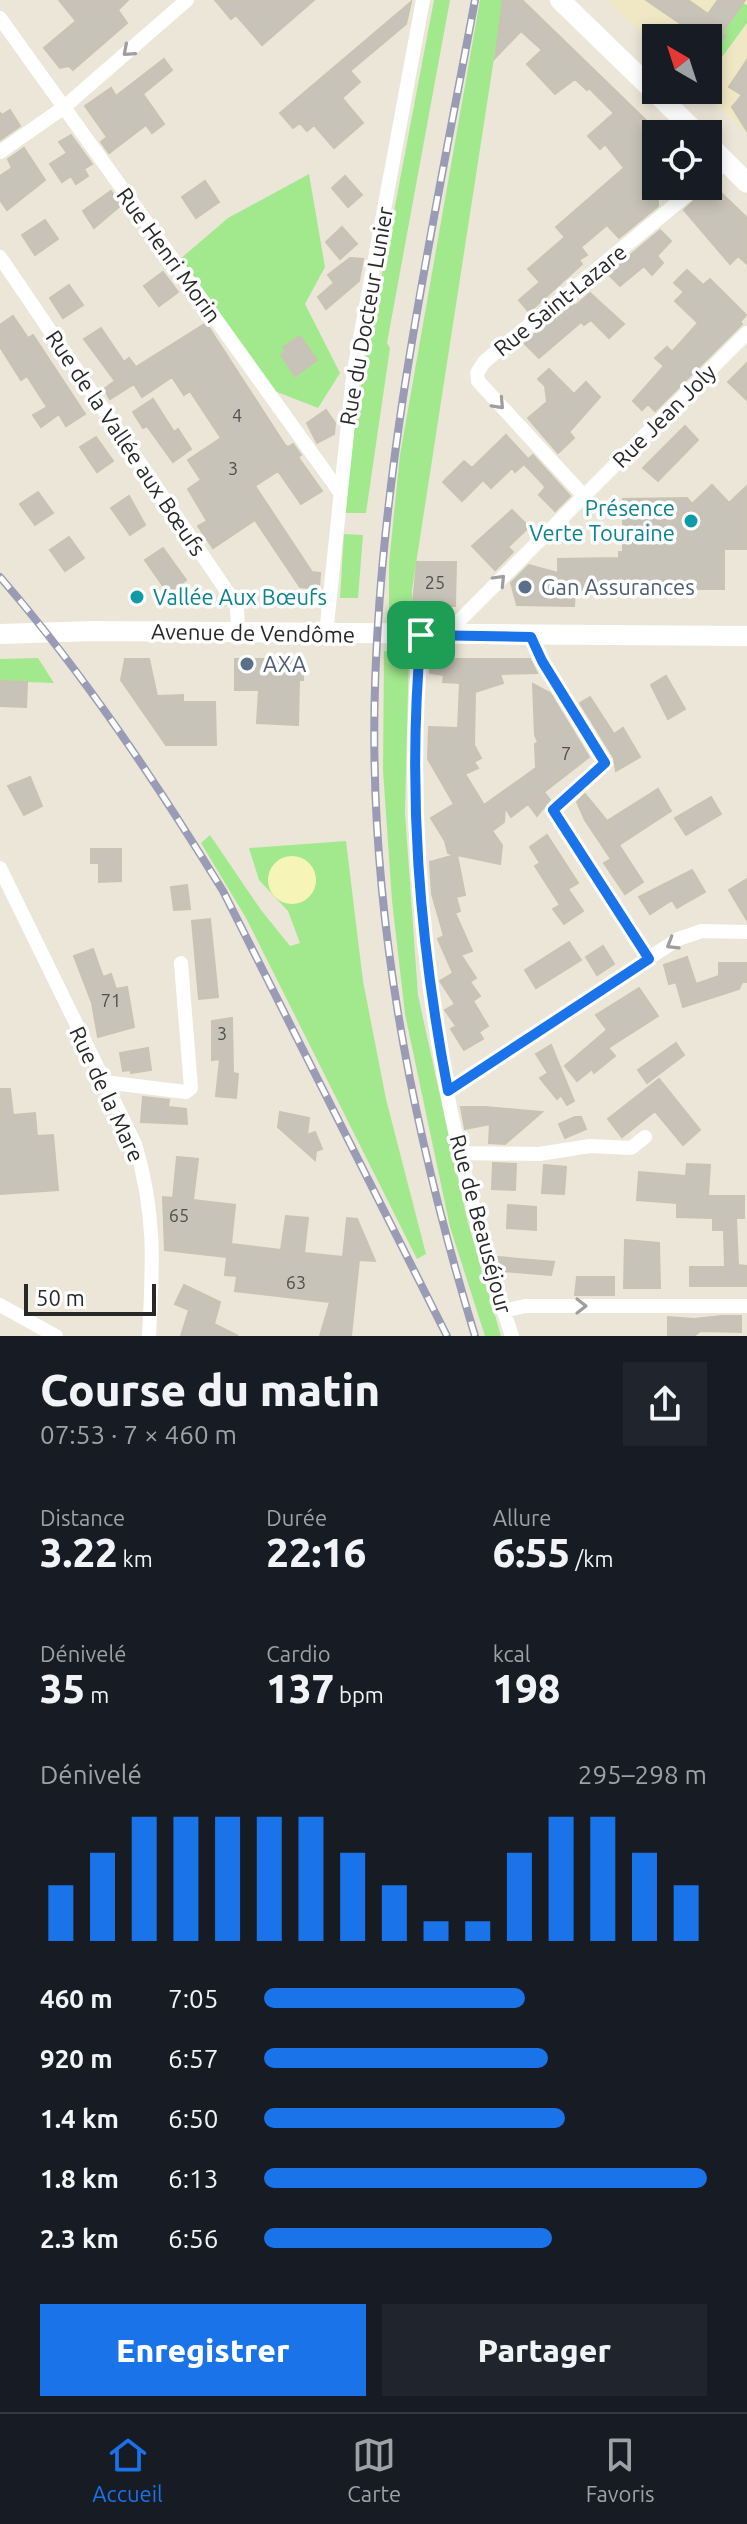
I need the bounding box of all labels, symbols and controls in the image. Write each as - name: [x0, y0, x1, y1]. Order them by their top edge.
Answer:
- north arrow: [642, 24, 722, 104]
- map controls: [642, 24, 722, 200]
- one-way arrow: [123, 42, 138, 56]
- button: locate: [642, 120, 722, 200]
- street label: Rue Henri Morin: [112, 182, 227, 327]
- street label: Rue du Docteur Lunier: [334, 204, 397, 427]
- street label: Rue Saint-Lazare: [488, 239, 631, 361]
- street label: Rue de la Vallée aux Bœufs: [41, 325, 211, 560]
- street label: Rue Jean Joly: [607, 359, 721, 472]
- one-way arrow: [490, 395, 505, 409]
- house number: 4: [232, 405, 242, 425]
- house number: 3: [228, 458, 238, 478]
- place label: Présence Verte Touraine: [529, 495, 675, 545]
- marker: Présence Verte Touraine: [682, 512, 700, 530]
- house number: 25: [425, 572, 445, 592]
- place label: Gan Assurances: [541, 574, 695, 599]
- one-way arrow: [491, 575, 505, 589]
- marker: Gan Assurances: [516, 578, 534, 596]
- place label: Vallée Aux Bœufs: [153, 584, 327, 609]
- marker: Vallée Aux Bœufs: [128, 588, 146, 606]
- pin: [387, 601, 455, 669]
- icon: arrive: [399, 613, 443, 657]
- street label: Avenue de Vendôme: [151, 618, 355, 647]
- place label: AXA: [263, 651, 307, 676]
- marker: AXA: [238, 655, 256, 673]
- house number: 7: [561, 743, 571, 763]
- one-way arrow: [666, 935, 681, 950]
- house number: 71: [101, 990, 121, 1010]
- street label: Rue de la Mare: [65, 1022, 150, 1165]
- house number: 3: [217, 1023, 227, 1043]
- street label: Rue de Beauséjour: [446, 1132, 518, 1317]
- house number: 65: [169, 1205, 189, 1225]
- house number: 63: [286, 1272, 306, 1292]
- scale bar: [24, 1280, 156, 1316]
- text: 50 m: [36, 1285, 85, 1310]
- one-way arrow: [575, 1297, 588, 1315]
- button: share: [623, 1362, 707, 1446]
- text: Course du matin: [40, 1365, 380, 1414]
- text: 07:53 · 7 × 460 m: [40, 1420, 237, 1449]
- text: Distance: [40, 1505, 125, 1530]
- text: Durée: [266, 1505, 327, 1530]
- text: Allure: [493, 1505, 552, 1530]
- text: 3.22: [40, 1530, 118, 1575]
- text: 22:16: [266, 1530, 366, 1575]
- text: 6:55: [493, 1530, 570, 1575]
- text: km: [118, 1546, 153, 1571]
- text: /km: [570, 1546, 613, 1571]
- text: Dénivelé: [40, 1641, 126, 1666]
- text: Cardio: [266, 1641, 331, 1666]
- text: kcal: [493, 1641, 531, 1666]
- text: 35: [40, 1666, 85, 1711]
- text: 137: [266, 1666, 334, 1711]
- text: 198: [493, 1666, 560, 1711]
- text: m: [85, 1682, 109, 1707]
- text: bpm: [334, 1682, 384, 1707]
- text: Dénivelé: [40, 1760, 142, 1789]
- text: 295–298 m: [578, 1760, 707, 1789]
- text: 460 m: [40, 1984, 113, 2013]
- text: 7:05: [168, 1984, 218, 2013]
- text: 920 m: [40, 2044, 113, 2073]
- text: 6:57: [168, 2044, 218, 2073]
- text: 1.4 km: [40, 2104, 119, 2133]
- text: 6:50: [168, 2104, 218, 2133]
- text: 1.8 km: [40, 2164, 119, 2193]
- text: 6:13: [168, 2164, 218, 2193]
- text: 2.3 km: [40, 2224, 119, 2253]
- text: 6:56: [168, 2224, 218, 2253]
- button: Enregistrer: [40, 2304, 366, 2396]
- button: Partager: [382, 2304, 707, 2396]
- tab: Accueil: [92, 2433, 163, 2506]
- tab: Carte: [347, 2433, 401, 2506]
- tab: Favoris: [586, 2433, 655, 2506]

